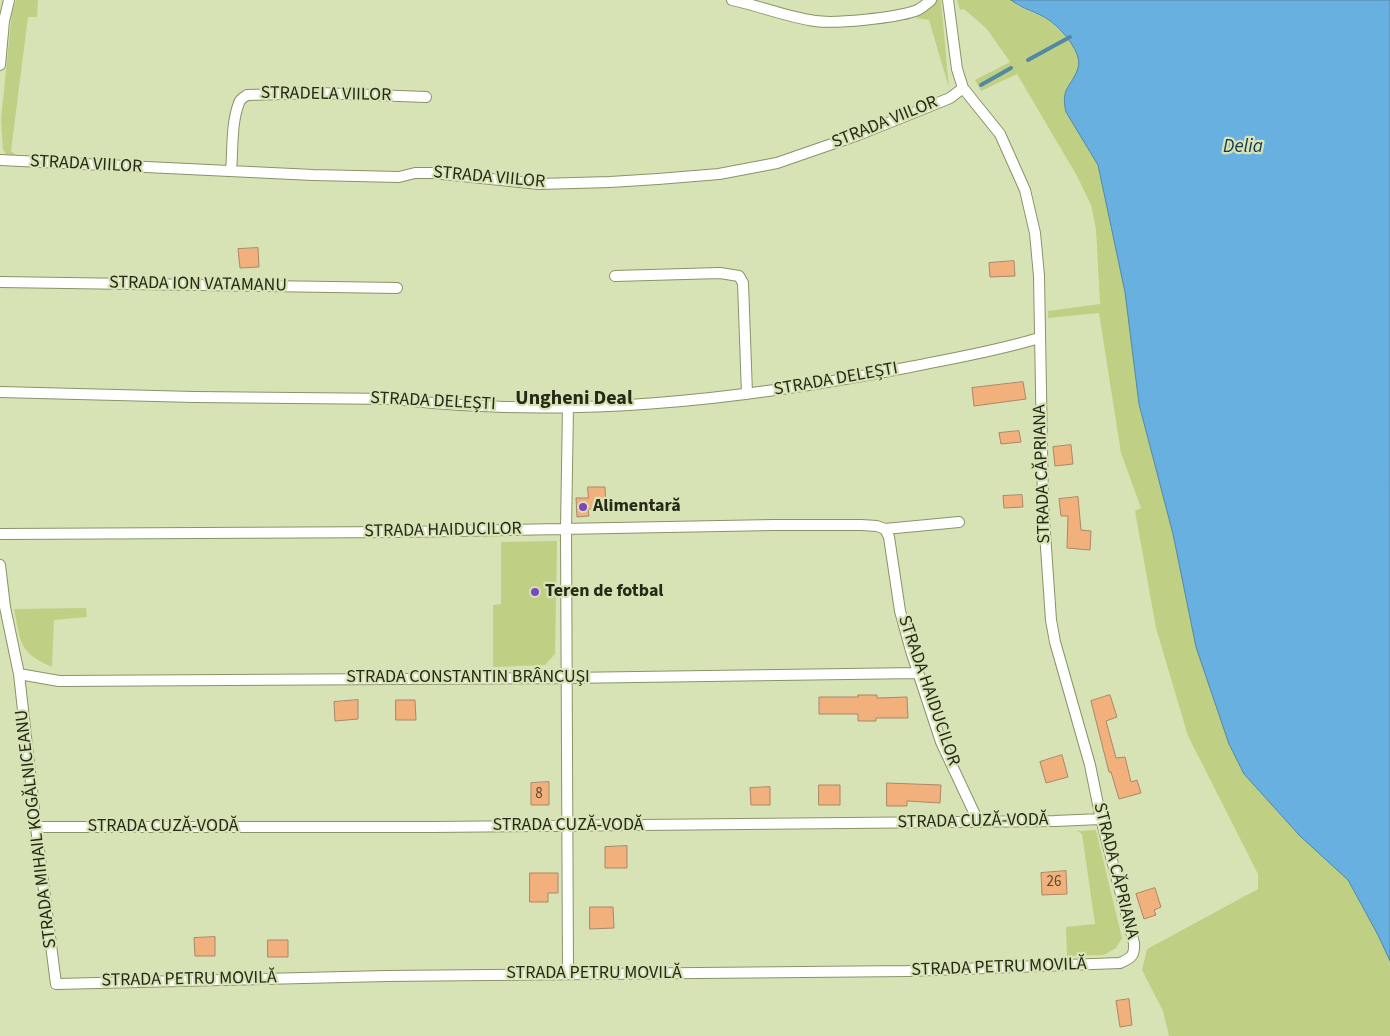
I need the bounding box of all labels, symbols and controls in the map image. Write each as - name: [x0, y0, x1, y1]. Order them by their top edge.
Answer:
- street label: STRADELA VIILOR: [260, 83, 392, 107]
- street label: STRADA VIILOR: [829, 92, 941, 154]
- water label: Delia: [1223, 137, 1263, 159]
- street label: STRADA VIILOR: [29, 151, 143, 179]
- street label: STRADA VIILOR: [432, 162, 546, 194]
- street label: STRADA ION VATAMANU: [109, 273, 287, 297]
- street label: STRADA DELEȘTI: [772, 358, 900, 402]
- street label: STRADA DELEȘTI: [370, 388, 496, 416]
- district label: Ungheni Deal: [515, 388, 633, 412]
- street label: STRADA CĂPRIANA: [1030, 404, 1056, 544]
- place label: Alimentară: [593, 496, 681, 518]
- marker: Alimentară: [577, 501, 589, 513]
- street label: STRADA HAIDUCILOR: [364, 519, 522, 543]
- place label: Teren de fotbal: [545, 581, 664, 603]
- marker: Teren de fotbal: [529, 586, 541, 598]
- street label: STRADA HAIDUCILOR: [892, 613, 964, 769]
- street label: STRADA CONSTANTIN BRÂNCUŞI: [346, 667, 590, 689]
- street label: STRADA MIHAIL KOGĂLNICEANU: [12, 708, 62, 950]
- house number: 8: [535, 786, 543, 804]
- street label: STRADA CĂPRIANA: [1088, 801, 1142, 941]
- street label: STRADA CUZĂ-VODĂ: [897, 810, 1049, 834]
- street label: STRADA CUZĂ-VODĂ: [492, 815, 644, 837]
- street label: STRADA CUZĂ-VODĂ: [87, 816, 239, 838]
- house number: 26: [1047, 874, 1061, 892]
- street label: STRADA PETRU MOVILĂ: [911, 954, 1087, 982]
- street label: STRADA PETRU MOVILĂ: [506, 963, 682, 985]
- street label: STRADA PETRU MOVILĂ: [101, 968, 277, 992]

